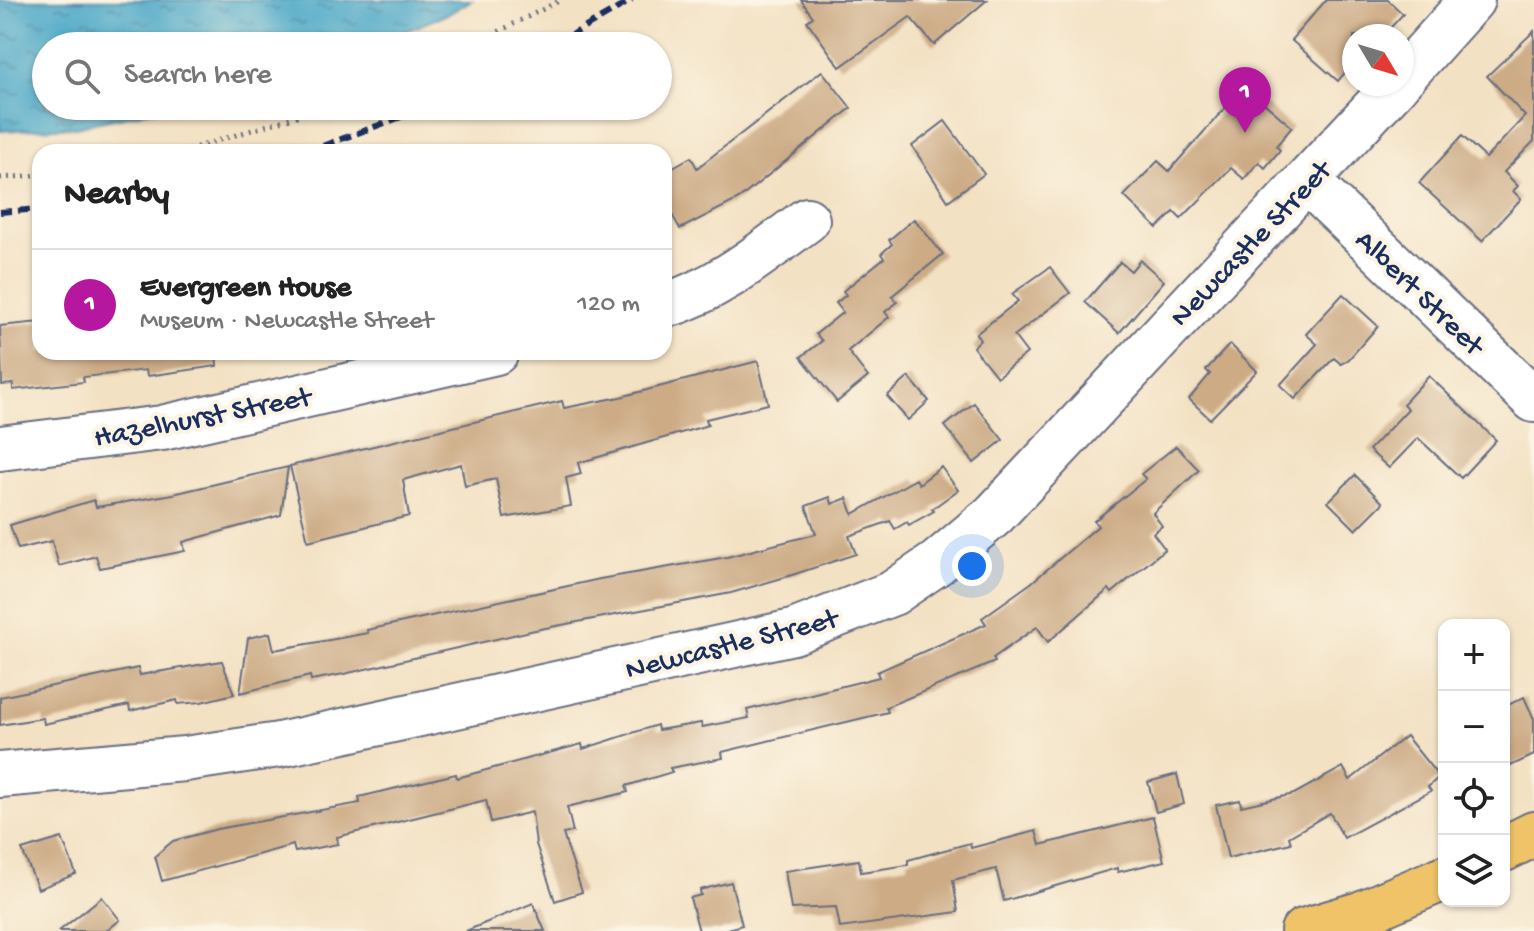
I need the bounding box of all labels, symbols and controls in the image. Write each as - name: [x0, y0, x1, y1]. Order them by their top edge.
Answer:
- north arrow: [1342, 24, 1414, 96]
- search box: [32, 32, 672, 120]
- icon: search: [60, 54, 104, 98]
- text: Search here: [124, 59, 272, 94]
- pin: 1: [1219, 67, 1271, 133]
- street label: Newcastle Street: [1164, 153, 1342, 336]
- text: Nearby: [64, 176, 169, 216]
- street label: Albert Street: [1346, 224, 1492, 366]
- text: Evergreen House: [140, 272, 351, 307]
- text: 1: [85, 290, 95, 321]
- text: 120 m: [577, 290, 640, 321]
- text: Museum · Newcastle Street: [140, 307, 433, 338]
- street label: Hazelhurst Street: [91, 381, 317, 458]
- your location: [952, 546, 992, 586]
- street label: Newcastle Street: [622, 602, 845, 690]
- map controls: [1438, 619, 1510, 907]
- button: +: [1438, 619, 1510, 691]
- button: −: [1438, 691, 1510, 763]
- button: locate: [1438, 763, 1510, 835]
- button: layers: [1438, 835, 1510, 907]

